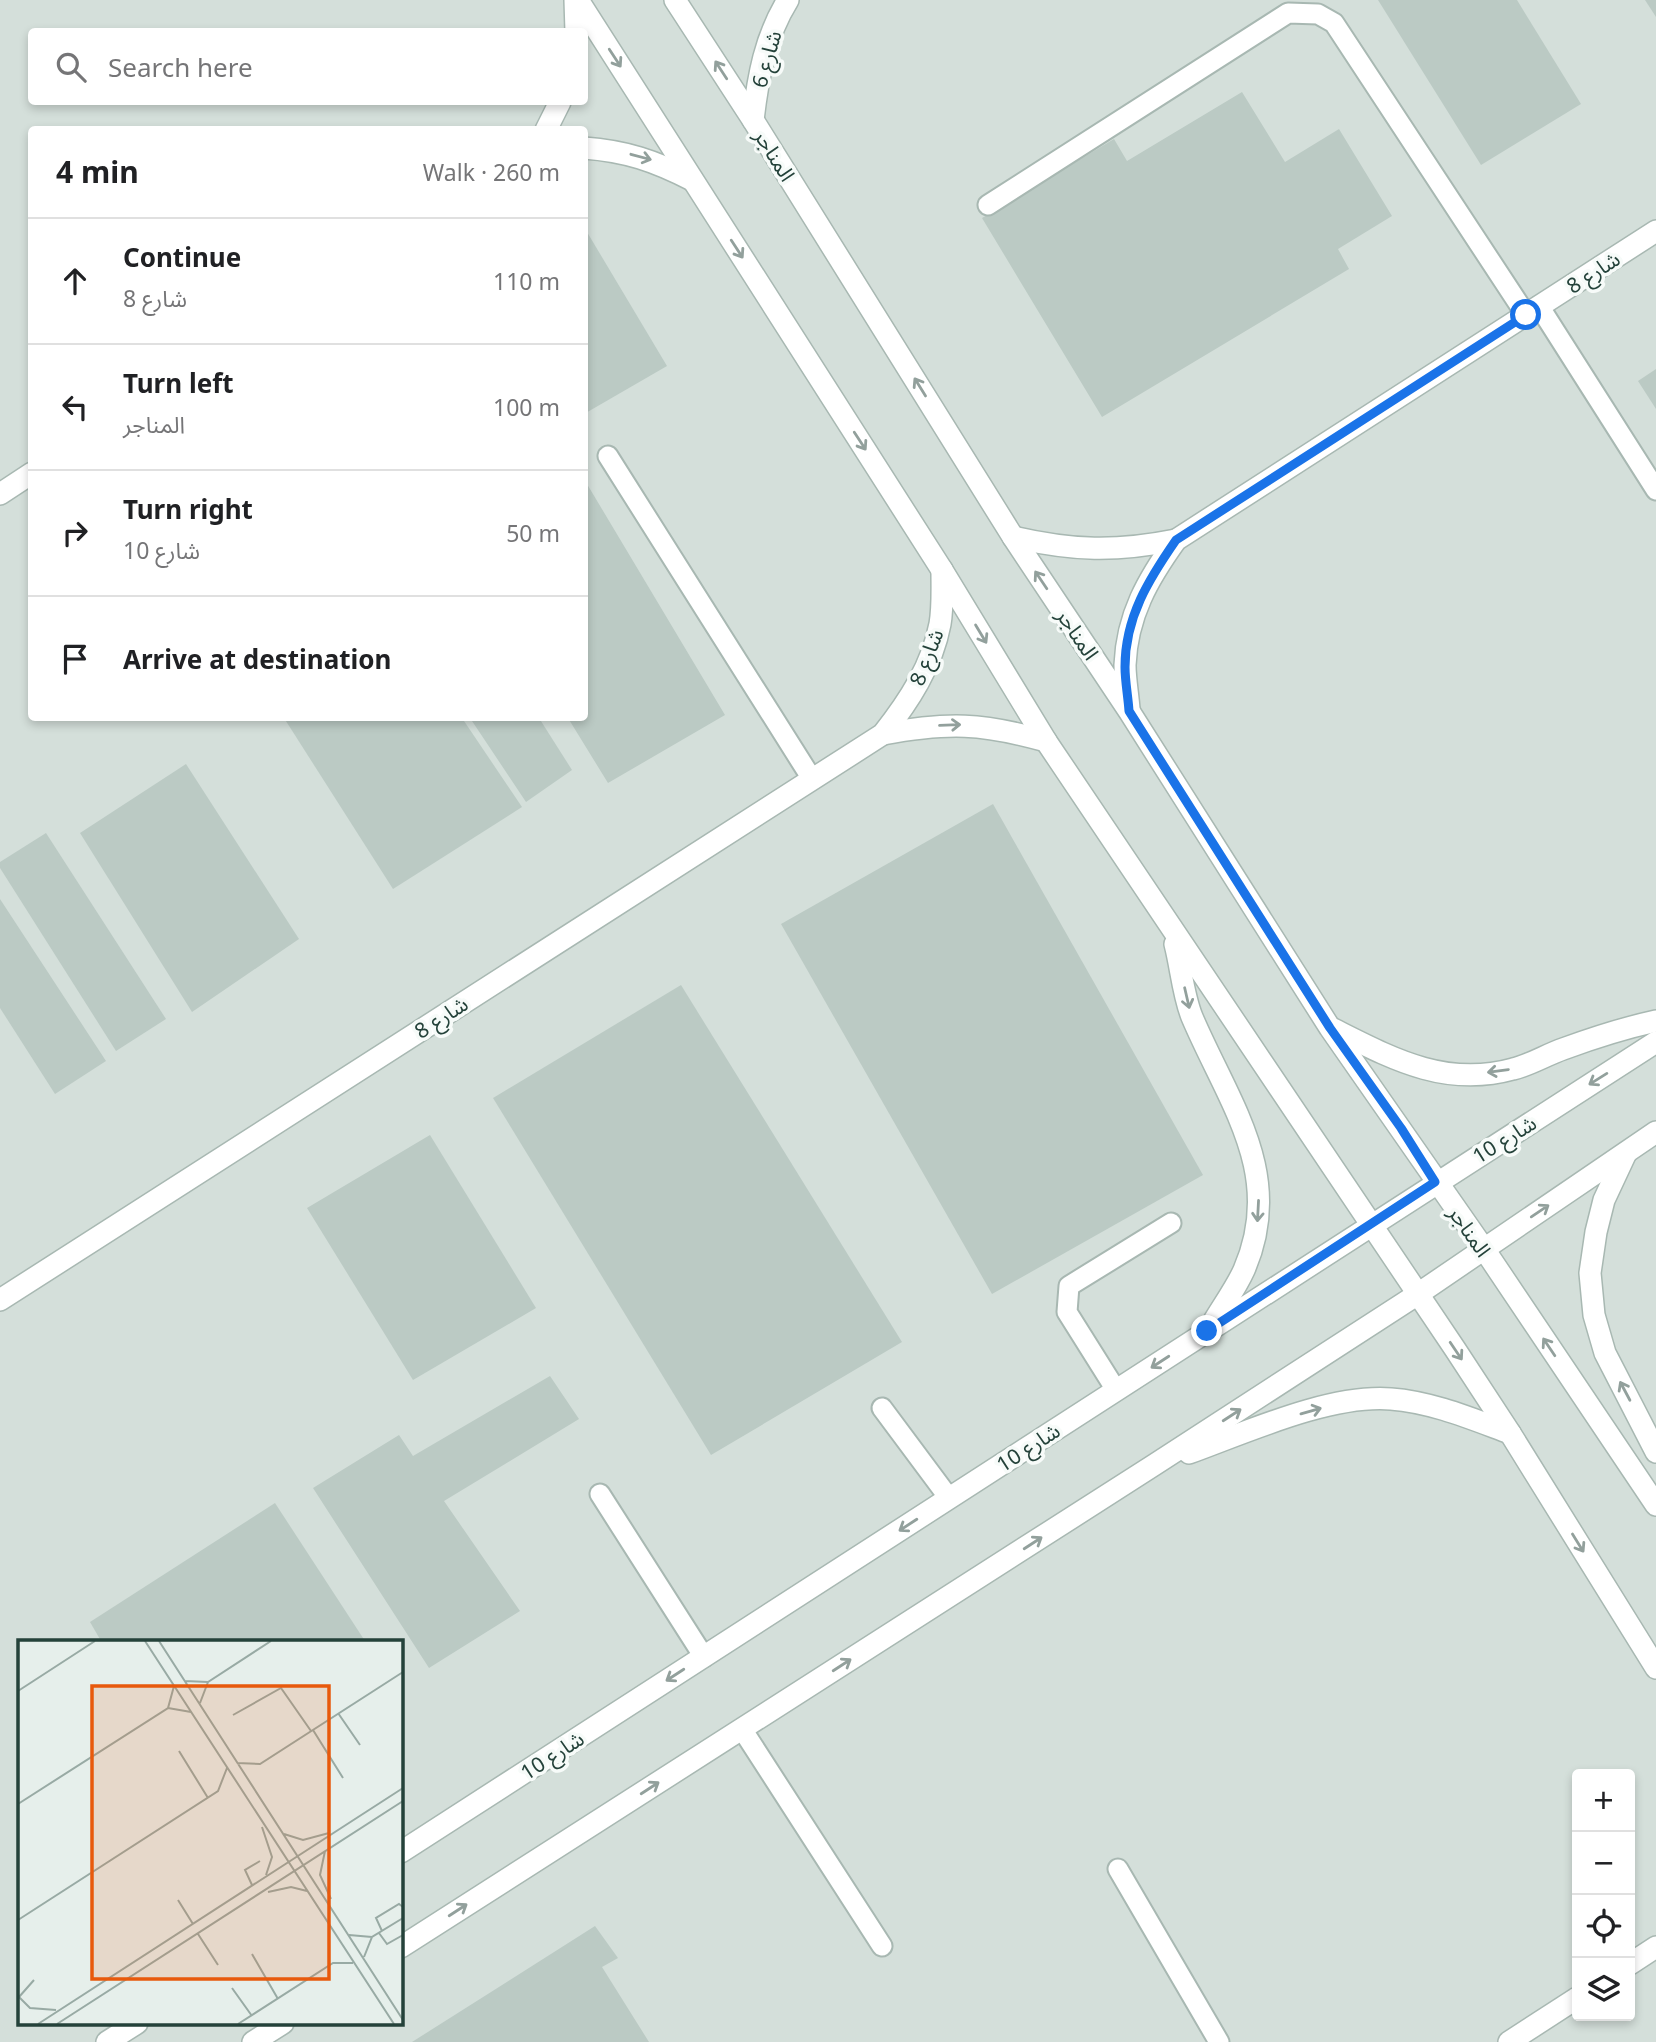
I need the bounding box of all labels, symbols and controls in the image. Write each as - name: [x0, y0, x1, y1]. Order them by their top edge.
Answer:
- street label: شارع 6: [744, 27, 789, 91]
- search box: [28, 28, 588, 105]
- one-way arrow: [608, 47, 622, 67]
- icon: search: [52, 48, 90, 86]
- text: Search here: [108, 49, 253, 85]
- one-way arrow: [713, 61, 728, 80]
- street label: المناجر: [748, 123, 802, 186]
- text: 4 min: [56, 151, 139, 192]
- one-way arrow: [630, 152, 652, 165]
- text: Walk · 260 m: [423, 156, 560, 188]
- text: Continue: [123, 239, 241, 275]
- one-way arrow: [731, 239, 745, 259]
- street label: شارع 8: [1561, 244, 1626, 301]
- icon: ahead: [56, 262, 94, 300]
- text: 110 m: [493, 265, 560, 297]
- text: شارع 8: [123, 282, 187, 314]
- route start: [1510, 299, 1541, 330]
- text: Turn left: [123, 365, 234, 401]
- one-way arrow: [912, 378, 926, 398]
- icon: left: [56, 388, 94, 426]
- text: 100 m: [493, 391, 560, 423]
- text: المناجر: [123, 408, 185, 440]
- one-way arrow: [852, 431, 867, 450]
- text: Turn right: [123, 491, 253, 527]
- icon: right: [56, 514, 94, 552]
- text: 50 m: [506, 517, 560, 549]
- text: شارع 10: [123, 534, 200, 566]
- one-way arrow: [1034, 570, 1048, 590]
- street label: المناجر: [1050, 602, 1105, 665]
- one-way arrow: [974, 623, 988, 643]
- street label: شارع 8: [902, 625, 951, 690]
- icon: arrive: [56, 640, 94, 678]
- text: Arrive at destination: [123, 641, 392, 677]
- one-way arrow: [939, 719, 962, 732]
- one-way arrow: [1181, 986, 1195, 1009]
- street label: شارع 8: [409, 989, 474, 1046]
- one-way arrow: [1487, 1065, 1510, 1078]
- one-way arrow: [1589, 1072, 1609, 1086]
- street label: شارع 10: [1467, 1108, 1542, 1171]
- one-way arrow: [1251, 1199, 1264, 1222]
- street label: المناجر: [1442, 1199, 1498, 1262]
- one-way arrow: [1530, 1204, 1549, 1218]
- route end: [1191, 1315, 1222, 1346]
- one-way arrow: [1542, 1338, 1556, 1357]
- one-way arrow: [1449, 1340, 1463, 1360]
- one-way arrow: [1151, 1355, 1171, 1369]
- one-way arrow: [1618, 1382, 1632, 1402]
- one-way arrow: [1300, 1404, 1322, 1417]
- one-way arrow: [1222, 1407, 1241, 1422]
- street label: شارع 10: [991, 1416, 1066, 1480]
- one-way arrow: [898, 1518, 918, 1532]
- one-way arrow: [1571, 1532, 1585, 1552]
- one-way arrow: [1023, 1535, 1042, 1550]
- inset map: [18, 1640, 402, 2024]
- one-way arrow: [831, 1658, 851, 1672]
- one-way arrow: [666, 1668, 686, 1682]
- street label: شارع 10: [515, 1724, 590, 1788]
- map controls: [1572, 1769, 1635, 2021]
- button: +: [1572, 1769, 1635, 1832]
- one-way arrow: [640, 1780, 659, 1795]
- button: −: [1572, 1832, 1635, 1895]
- button: locate: [1572, 1895, 1635, 1958]
- one-way arrow: [448, 1903, 468, 1917]
- button: layers: [1572, 1958, 1635, 2021]

